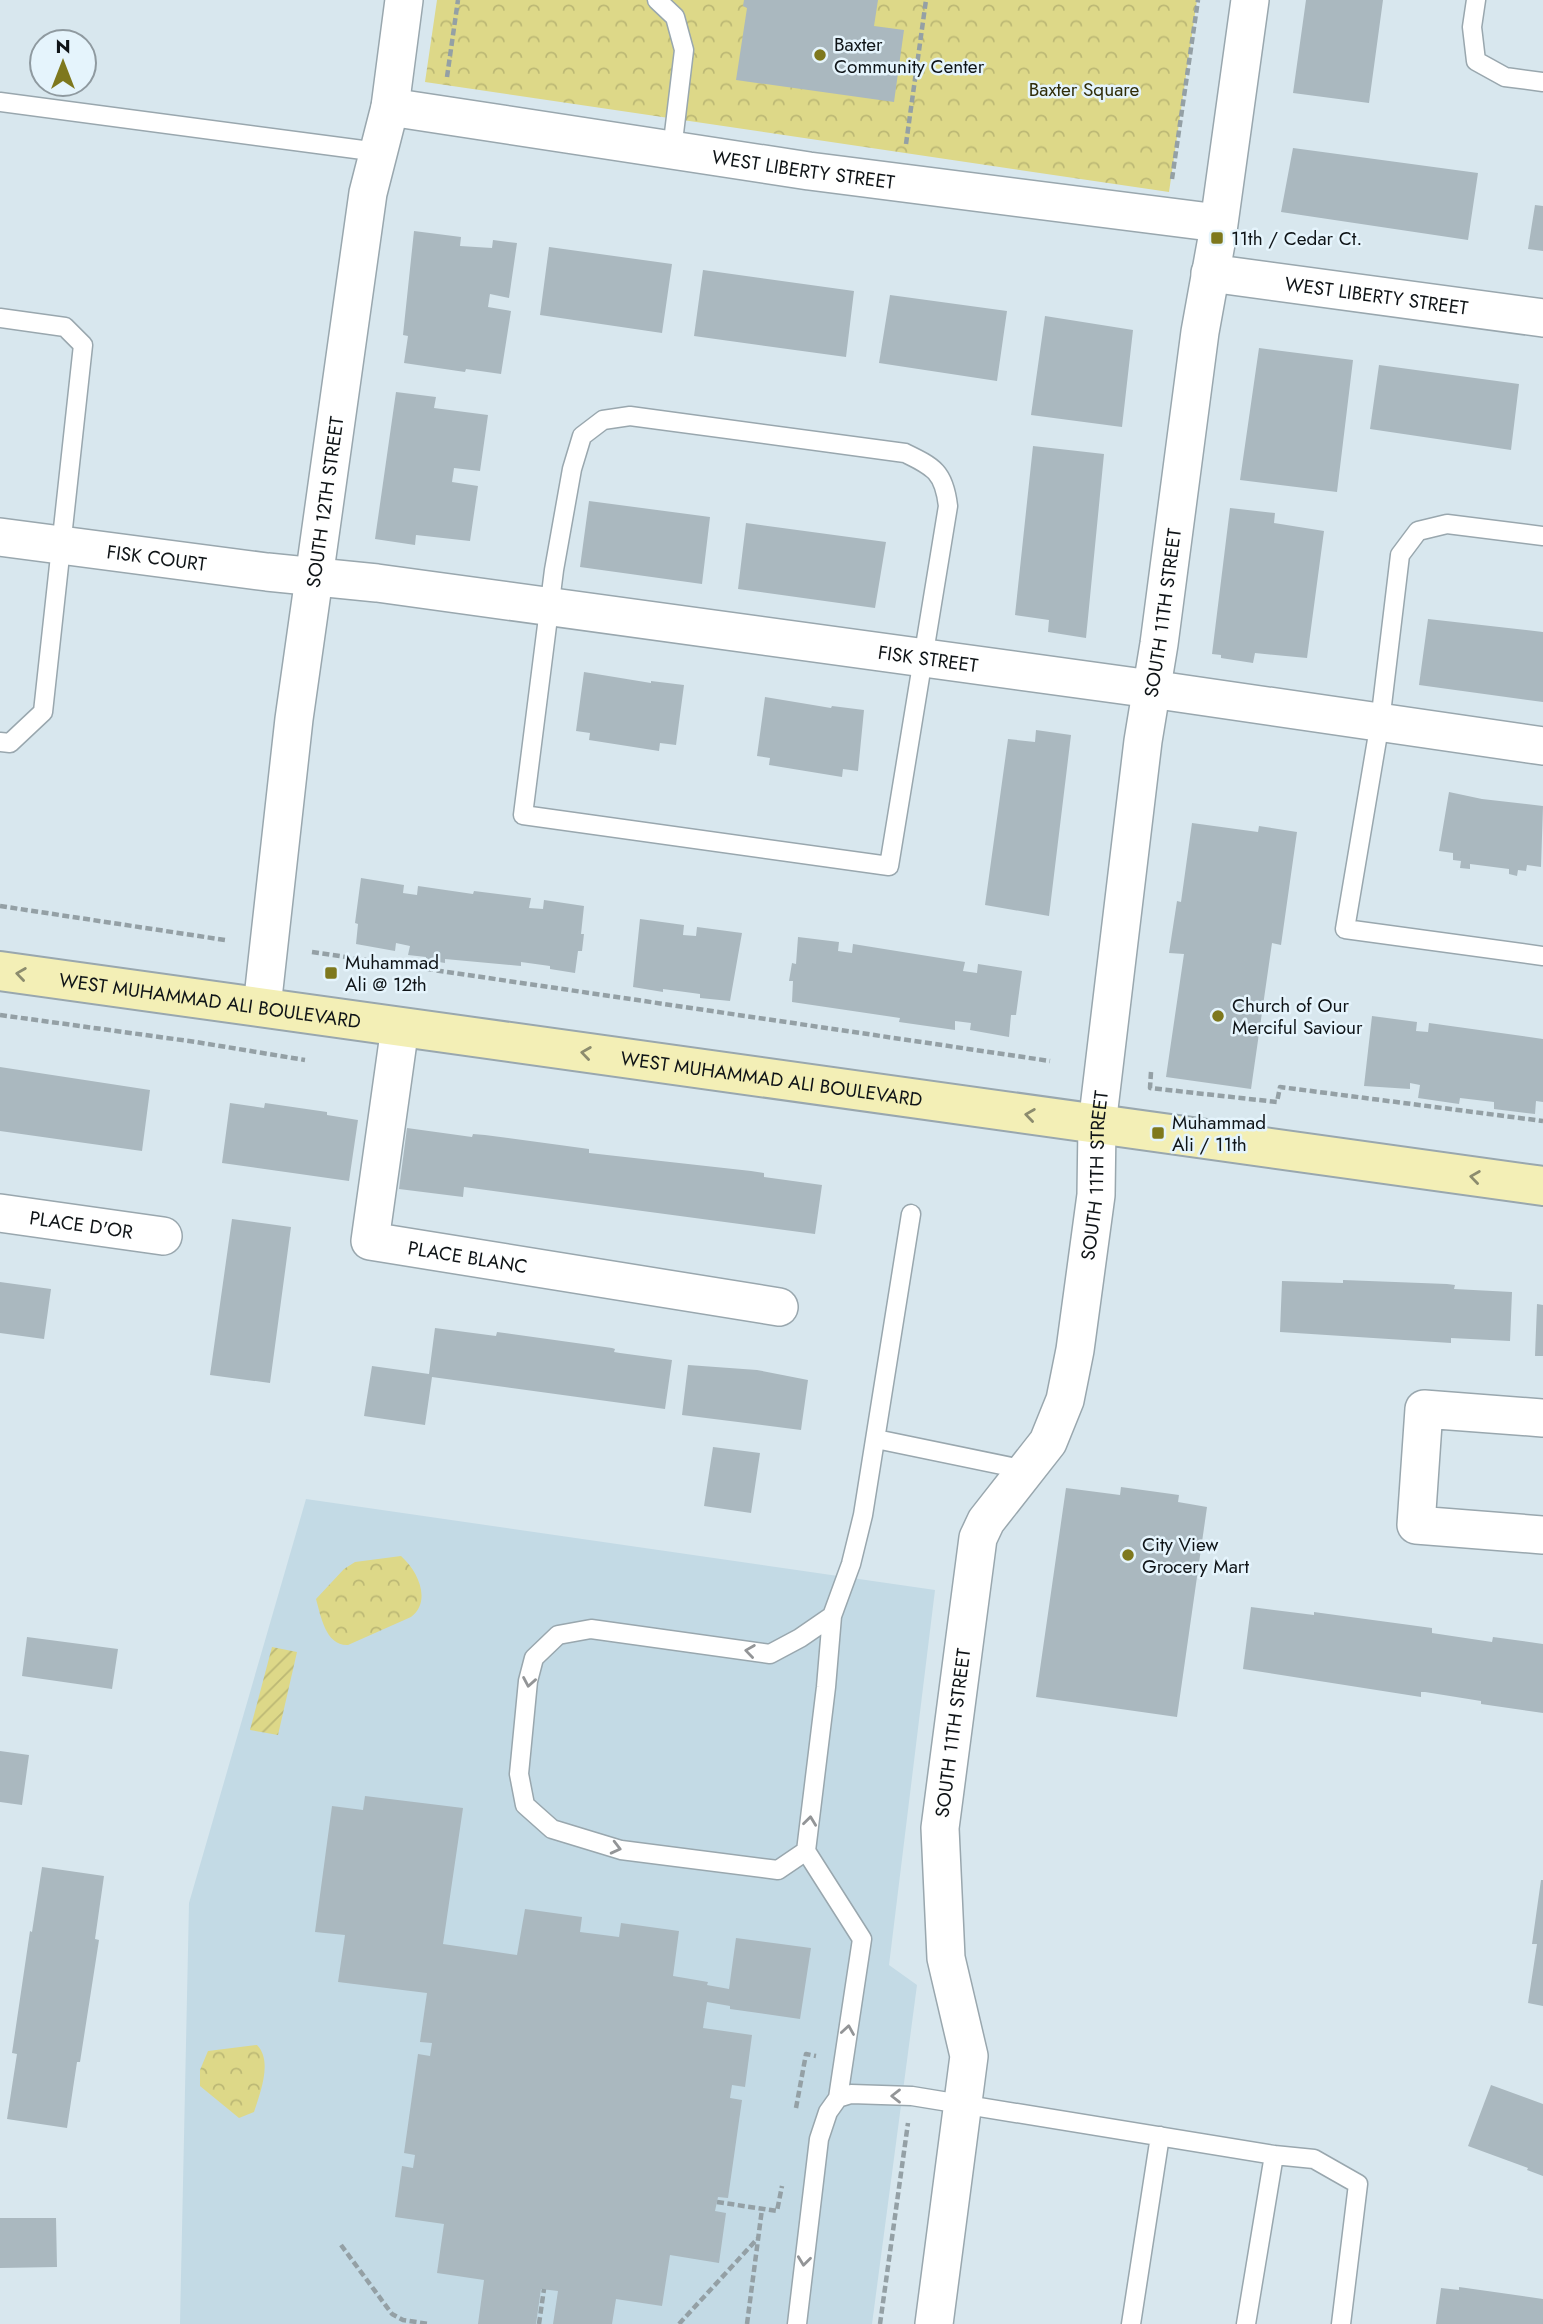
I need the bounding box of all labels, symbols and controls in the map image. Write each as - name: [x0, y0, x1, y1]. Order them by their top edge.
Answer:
- north arrow: [28, 28, 98, 98]
- place label: Baxter Community Center: [834, 31, 985, 80]
- text: N: [55, 33, 71, 60]
- marker: Baxter Community Center: [812, 47, 828, 63]
- park label: Baxter Square: [1029, 76, 1140, 103]
- street label: WEST LIBERTY STREET: [710, 143, 897, 195]
- place label: 11th / Cedar Ct.: [1231, 225, 1362, 252]
- marker: 11th / Cedar Ct.: [1209, 230, 1225, 246]
- street label: WEST LIBERTY STREET: [1283, 270, 1470, 321]
- street label: SOUTH 12TH STREET: [299, 414, 350, 589]
- street label: SOUTH 11TH STREET: [1137, 526, 1188, 699]
- street label: FISK COURT: [105, 538, 208, 577]
- street label: FISK STREET: [876, 638, 980, 679]
- place label: Muhammad Ali @ 12th: [345, 949, 439, 998]
- marker: Muhammad Ali @ 12th: [323, 965, 339, 981]
- street label: WEST MUHAMMAD ALI BOULEVARD: [57, 966, 363, 1035]
- one-way arrow: [15, 967, 27, 982]
- place label: Church of Our Merciful Saviour: [1232, 992, 1363, 1041]
- marker: Church of Our Merciful Saviour: [1210, 1008, 1226, 1024]
- street label: WEST MUHAMMAD ALI BOULEVARD: [619, 1044, 924, 1113]
- one-way arrow: [580, 1046, 592, 1061]
- street label: SOUTH 11TH STREET: [1074, 1089, 1115, 1262]
- one-way arrow: [1024, 1108, 1035, 1123]
- place label: Muhammad Ali / 11th: [1172, 1109, 1266, 1158]
- marker: Muhammad Ali / 11th: [1150, 1125, 1166, 1141]
- one-way arrow: [1470, 1169, 1481, 1184]
- street label: PLACE D'OR: [28, 1204, 135, 1245]
- street label: PLACE BLANC: [406, 1234, 529, 1280]
- place label: City View Grocery Mart: [1142, 1531, 1249, 1580]
- marker: City View Grocery Mart: [1120, 1547, 1136, 1563]
- one-way arrow: [744, 1644, 756, 1659]
- street label: SOUTH 11TH STREET: [928, 1647, 977, 1819]
- one-way arrow: [522, 1676, 537, 1688]
- one-way arrow: [802, 1815, 817, 1827]
- one-way arrow: [610, 1840, 622, 1854]
- one-way arrow: [840, 2024, 855, 2036]
- one-way arrow: [891, 2088, 901, 2104]
- one-way arrow: [797, 2255, 812, 2267]

